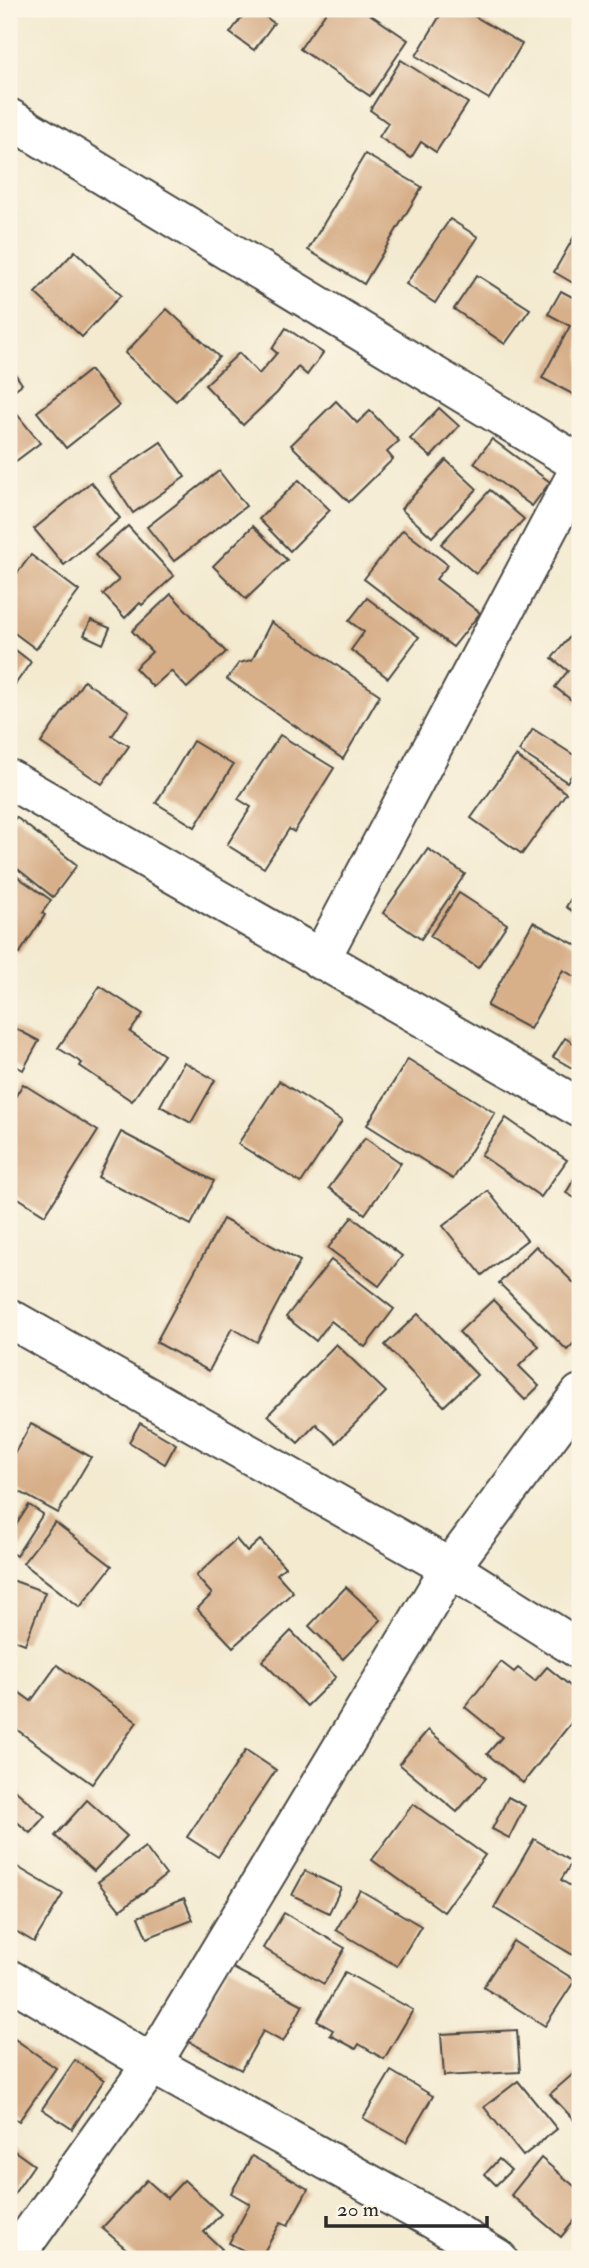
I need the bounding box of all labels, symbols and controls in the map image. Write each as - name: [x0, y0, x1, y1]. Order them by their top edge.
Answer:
- scale bar: [326, 2184, 488, 2228]
- text: 20 m: [337, 2196, 379, 2223]

